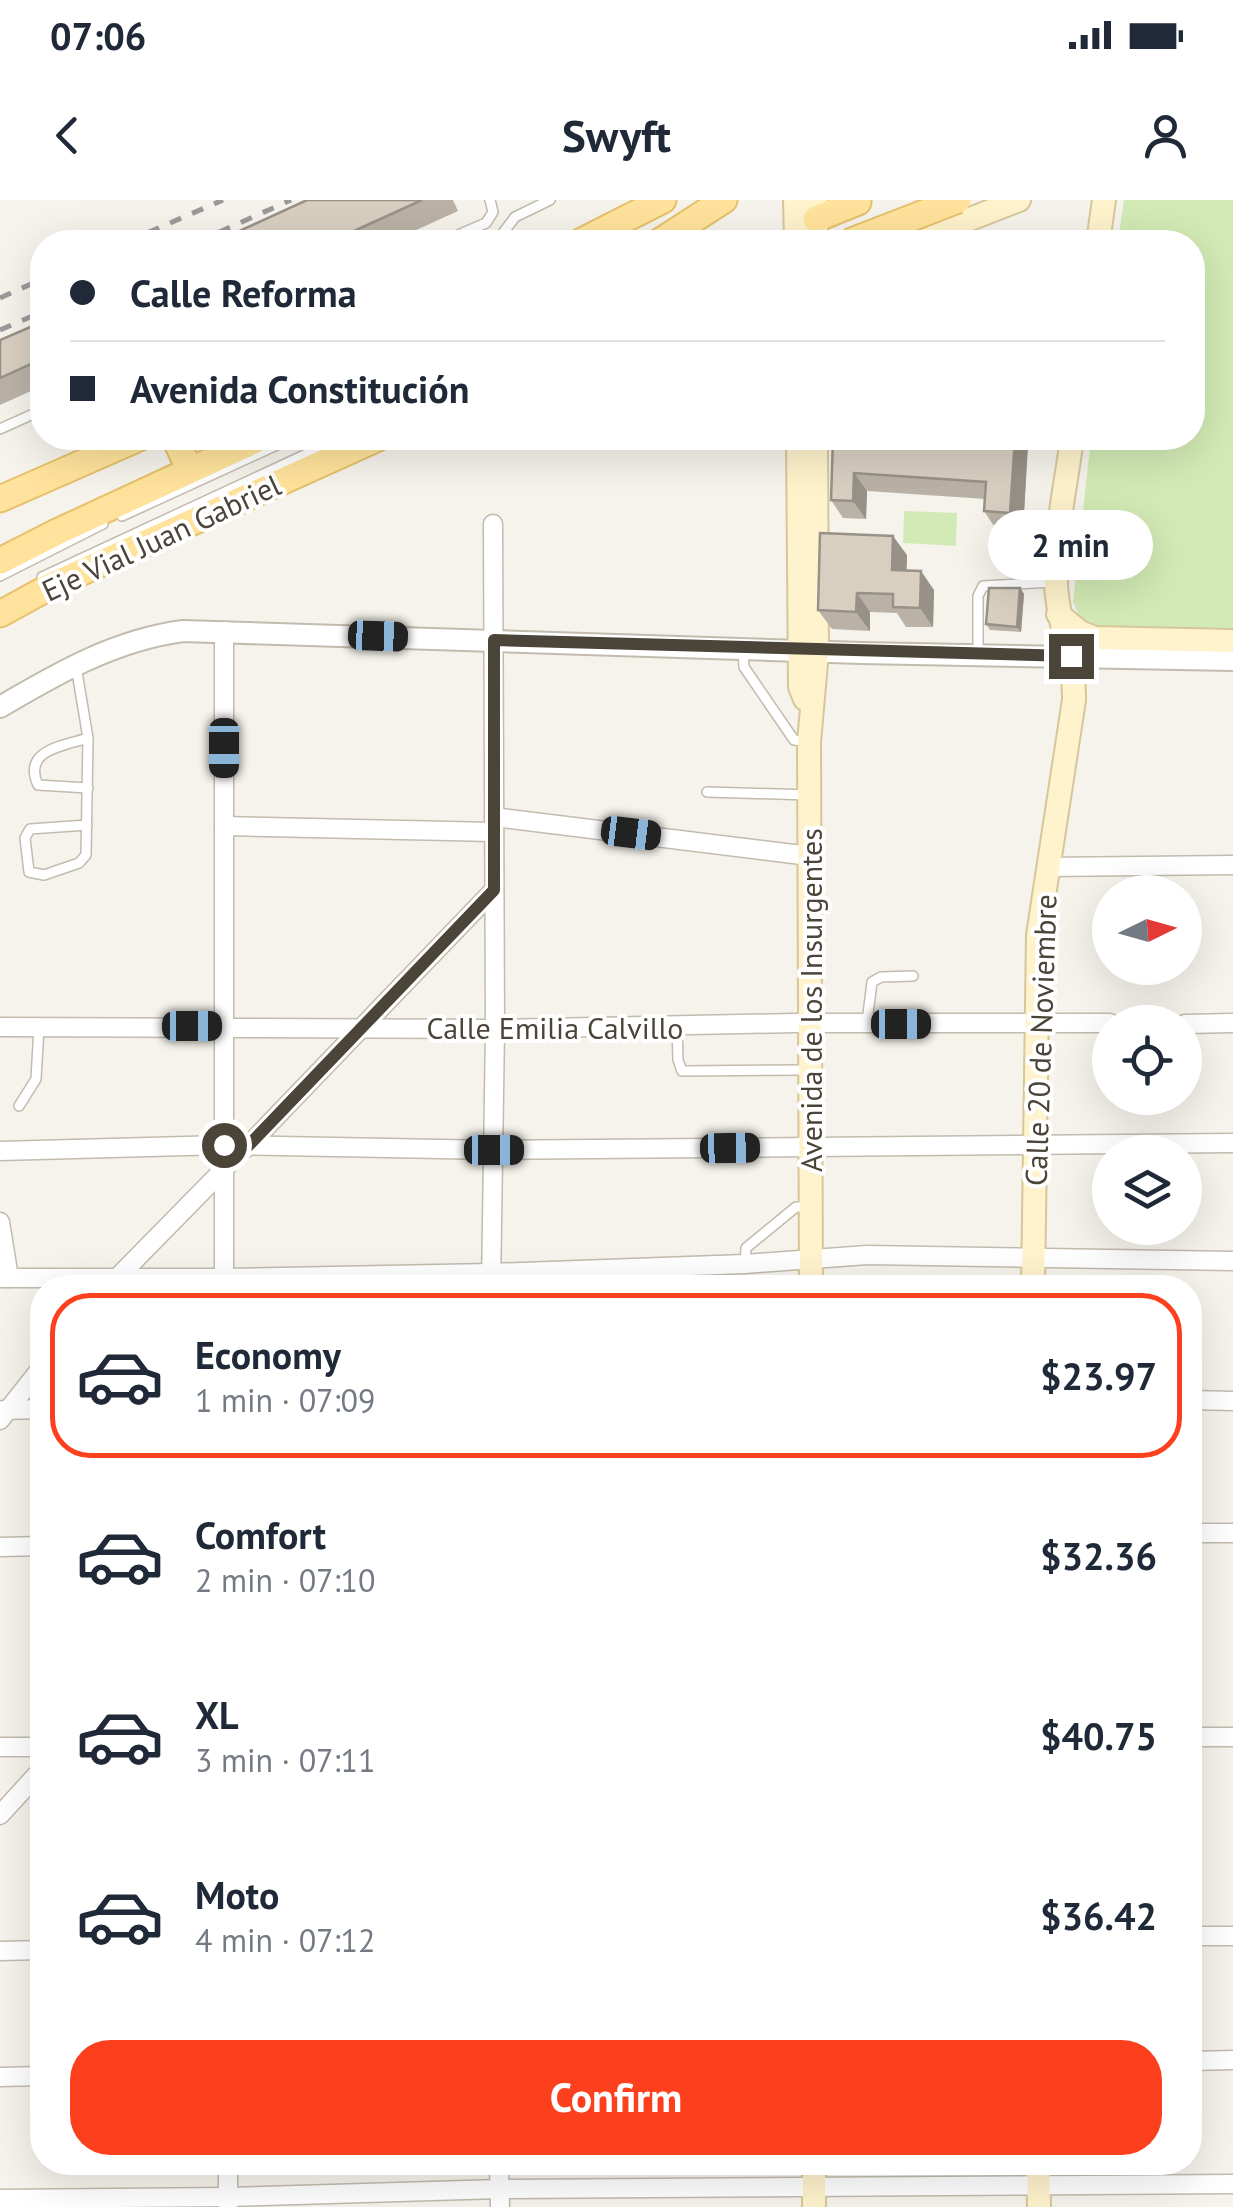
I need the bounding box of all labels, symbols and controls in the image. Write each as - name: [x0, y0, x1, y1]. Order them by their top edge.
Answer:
- text: 07:06: [50, 11, 146, 60]
- text: Swyft: [562, 106, 671, 164]
- icon: back: [40, 108, 95, 163]
- icon: person: [1138, 108, 1193, 163]
- text: Calle Reforma: [130, 268, 356, 317]
- text: Avenida Constitución: [130, 364, 469, 413]
- street label: Eje Vial Juan Gabriel: [35, 464, 287, 609]
- callout: 2 min: [988, 511, 1154, 581]
- text: 2 min: [1031, 524, 1110, 566]
- car: [347, 620, 409, 652]
- route end: [1049, 634, 1094, 679]
- car: [209, 718, 239, 778]
- car: [599, 814, 663, 852]
- street label: Avenida de los Insurgentes: [791, 828, 830, 1172]
- north arrow: [1092, 875, 1202, 985]
- map controls: [1092, 875, 1202, 1245]
- street label: Calle 20 de Noviembre: [1015, 893, 1065, 1187]
- button: locate: [1092, 1005, 1202, 1115]
- street label: Calle Emilia Calvillo: [427, 1008, 683, 1047]
- car: [871, 1009, 931, 1039]
- car: [162, 1011, 222, 1041]
- route start: [202, 1123, 247, 1168]
- car: [700, 1132, 760, 1164]
- car: [464, 1135, 524, 1165]
- button: layers: [1092, 1135, 1202, 1245]
- text: Economy: [195, 1330, 341, 1379]
- icon: car: [75, 1331, 165, 1421]
- text: $23.97: [1040, 1351, 1157, 1400]
- text: 1 min · 07:09: [195, 1379, 375, 1421]
- text: Comfort: [195, 1510, 326, 1559]
- icon: car: [75, 1511, 165, 1601]
- text: $32.36: [1040, 1531, 1157, 1580]
- text: 2 min · 07:10: [195, 1559, 375, 1601]
- text: XL: [195, 1690, 239, 1739]
- icon: car: [75, 1691, 165, 1781]
- text: $40.75: [1040, 1711, 1157, 1760]
- text: 3 min · 07:11: [195, 1739, 375, 1781]
- text: Moto: [195, 1870, 279, 1919]
- icon: car: [75, 1871, 165, 1961]
- text: $36.42: [1040, 1891, 1157, 1940]
- text: 4 min · 07:12: [195, 1919, 375, 1961]
- button: Confirm: [70, 2040, 1162, 2155]

